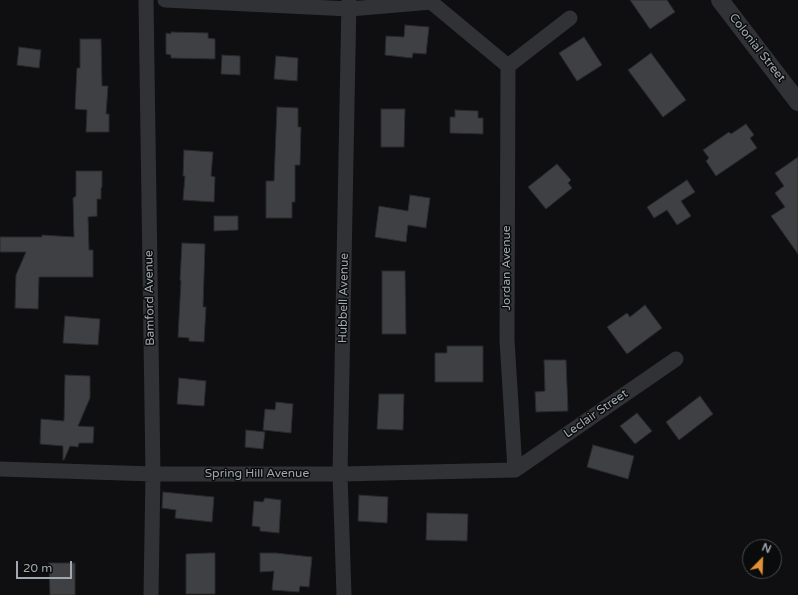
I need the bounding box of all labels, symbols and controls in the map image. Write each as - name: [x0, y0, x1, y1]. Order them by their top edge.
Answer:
- street label: Colonial Street: [726, 11, 788, 85]
- street label: Jordan Avenue: [500, 226, 514, 310]
- street label: Bamford Avenue: [142, 250, 158, 346]
- street label: Hubbell Avenue: [336, 253, 352, 343]
- street label: Leclair Street: [561, 387, 631, 441]
- street label: Spring Hill Avenue: [205, 467, 309, 481]
- north arrow: [742, 539, 782, 579]
- text: N: [760, 541, 773, 556]
- scale bar: [18, 553, 74, 579]
- text: 20 m: [23, 561, 52, 575]

